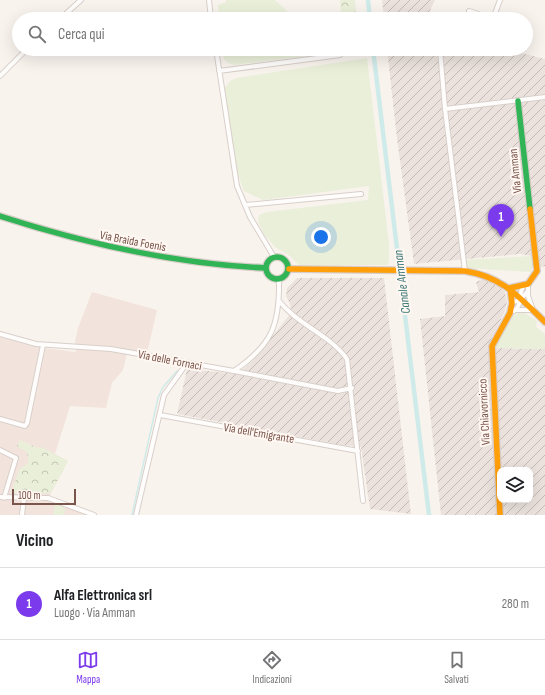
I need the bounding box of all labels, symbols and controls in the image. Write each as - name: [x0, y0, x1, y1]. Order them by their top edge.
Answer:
- search box: [12, 12, 533, 56]
- icon: search: [26, 23, 48, 45]
- text: Cerca qui: [58, 25, 105, 44]
- street label: Via Amman: [506, 148, 525, 194]
- pin: 1: [488, 204, 514, 237]
- your location: [311, 227, 331, 247]
- street label: Via Braida Foenis: [99, 228, 167, 255]
- water label: Canale Amman: [390, 248, 414, 315]
- street label: Via delle Fornaci: [137, 347, 203, 374]
- street label: Via Chiavornicco: [475, 378, 494, 446]
- street label: Via dell'Emigrante: [222, 420, 296, 447]
- map controls: [497, 467, 533, 503]
- button: layers: [497, 467, 533, 503]
- scale bar: [12, 487, 76, 506]
- text: 100 m: [18, 489, 40, 502]
- text: Vicino: [16, 531, 53, 551]
- text: Alfa Elettronica srl: [54, 586, 152, 605]
- text: 1: [26, 596, 32, 612]
- text: 280 m: [502, 596, 529, 612]
- text: Luogo · Via Amman: [54, 605, 135, 621]
- tab: Mappa: [76, 649, 100, 686]
- tab: Indicazioni: [253, 649, 292, 686]
- tab: Salvati: [444, 649, 469, 686]

